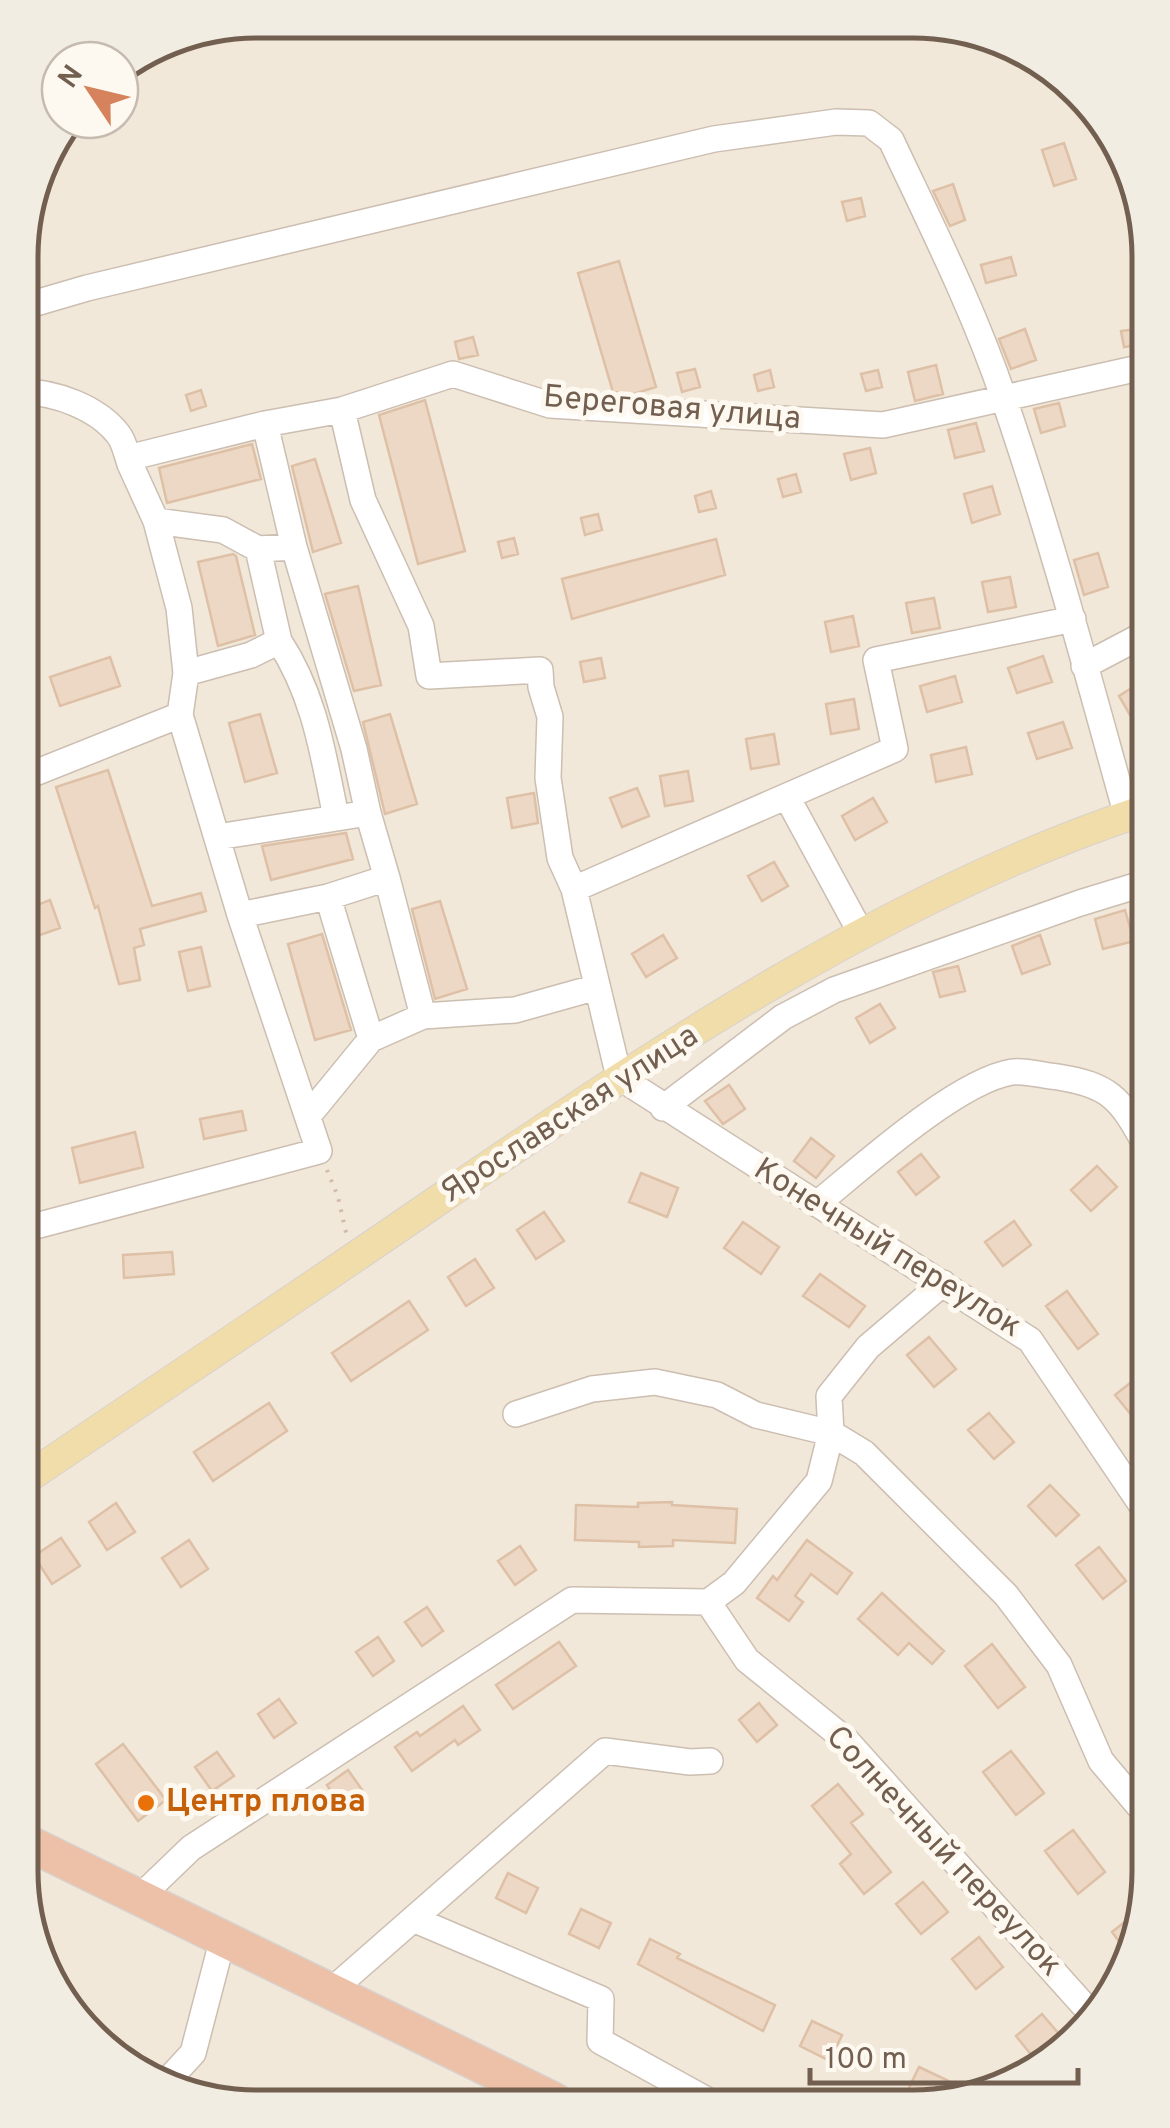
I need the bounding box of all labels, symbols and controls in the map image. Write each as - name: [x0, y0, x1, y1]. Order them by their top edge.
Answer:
- north arrow: [40, 40, 140, 140]
- text: N: [51, 59, 92, 96]
- street label: Береговая улица: [541, 378, 803, 440]
- street label: Ярославская улица: [434, 1017, 706, 1213]
- street label: Конечный переулок: [746, 1150, 1028, 1348]
- street label: Солнечный переулок: [816, 1718, 1070, 1986]
- place label: Центр плова: [166, 1783, 366, 1823]
- marker: Центр плова: [135, 1792, 157, 1814]
- scale bar: [810, 2023, 1078, 2085]
- text: 100 m: [825, 2042, 907, 2079]

